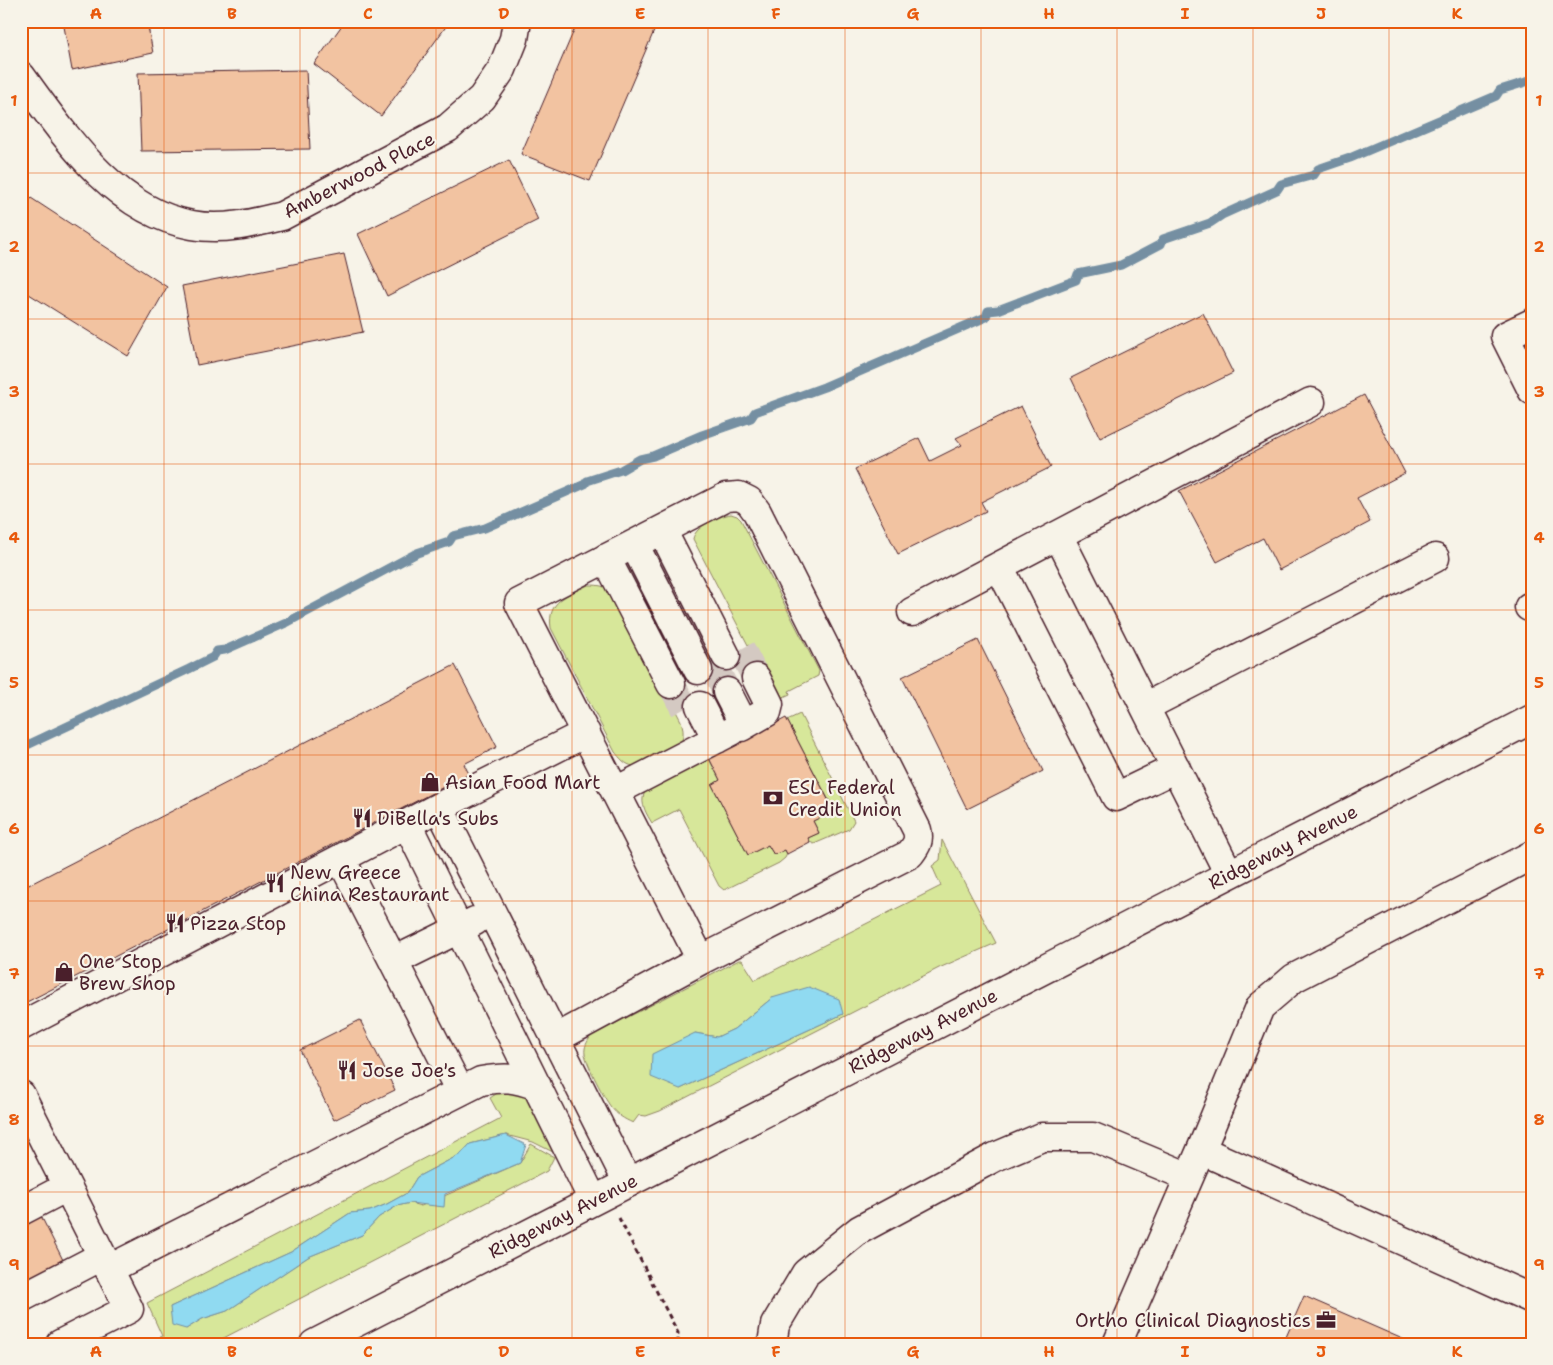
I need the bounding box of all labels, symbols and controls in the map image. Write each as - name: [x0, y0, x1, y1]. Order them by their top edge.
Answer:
- text: A: [90, 3, 102, 24]
- text: B: [227, 3, 237, 24]
- text: C: [363, 3, 373, 24]
- text: D: [498, 3, 510, 24]
- text: E: [635, 3, 645, 24]
- text: F: [771, 3, 781, 24]
- text: G: [907, 3, 920, 24]
- text: H: [1043, 3, 1055, 24]
- text: I: [1181, 3, 1190, 24]
- text: J: [1316, 3, 1326, 24]
- text: K: [1452, 3, 1463, 24]
- text: 1: [10, 90, 18, 111]
- text: 1: [1535, 90, 1543, 111]
- street label: Amberwood Place: [279, 126, 439, 224]
- text: 2: [8, 236, 20, 257]
- text: 2: [1533, 236, 1545, 257]
- text: 3: [8, 381, 20, 402]
- text: 3: [1533, 381, 1545, 402]
- text: 4: [8, 527, 20, 548]
- text: 4: [1533, 527, 1545, 548]
- text: 5: [9, 672, 19, 693]
- text: 5: [1534, 672, 1544, 693]
- place label: Asian Food Mart: [445, 770, 601, 795]
- shop icon: Asian Food Mart: [419, 771, 441, 793]
- place label: ESL Federal Credit Union: [788, 775, 902, 822]
- bank icon: ESL Federal Credit Union: [762, 787, 784, 809]
- street label: Ridgeway Avenue: [1204, 799, 1362, 895]
- place label: DiBella's Subs: [377, 806, 499, 831]
- restaurant icon: DiBella's Subs: [351, 807, 373, 829]
- text: 6: [8, 818, 20, 839]
- text: 6: [1533, 818, 1545, 839]
- place label: New Greece China Restaurant: [290, 860, 450, 907]
- restaurant icon: New Greece China Restaurant: [264, 872, 286, 894]
- place label: Pizza Stop: [190, 911, 286, 936]
- restaurant icon: Pizza Stop: [164, 912, 186, 934]
- place label: One Stop Brew Shop: [79, 949, 176, 996]
- shop icon: One Stop Brew Shop: [53, 961, 75, 983]
- text: 7: [8, 963, 20, 984]
- text: 7: [1533, 963, 1545, 984]
- street label: Ridgeway Avenue: [844, 983, 1002, 1079]
- place label: Jose Joe's: [362, 1058, 456, 1083]
- restaurant icon: Jose Joe's: [336, 1059, 358, 1081]
- text: 8: [8, 1109, 20, 1130]
- text: 8: [1533, 1109, 1545, 1130]
- street label: Ridgeway Avenue: [484, 1168, 642, 1264]
- text: 9: [8, 1254, 20, 1275]
- text: 9: [1533, 1254, 1545, 1275]
- place label: Ortho Clinical Diagnostics: [1075, 1308, 1311, 1333]
- office icon: Ortho Clinical Diagnostics: [1315, 1309, 1337, 1331]
- text: A: [90, 1341, 102, 1362]
- text: B: [227, 1341, 237, 1362]
- text: C: [363, 1341, 373, 1362]
- text: D: [498, 1341, 510, 1362]
- text: E: [635, 1341, 645, 1362]
- text: F: [771, 1341, 781, 1362]
- text: G: [907, 1341, 920, 1362]
- text: H: [1043, 1341, 1055, 1362]
- text: I: [1181, 1341, 1190, 1362]
- text: J: [1316, 1341, 1326, 1362]
- text: K: [1452, 1341, 1463, 1362]

